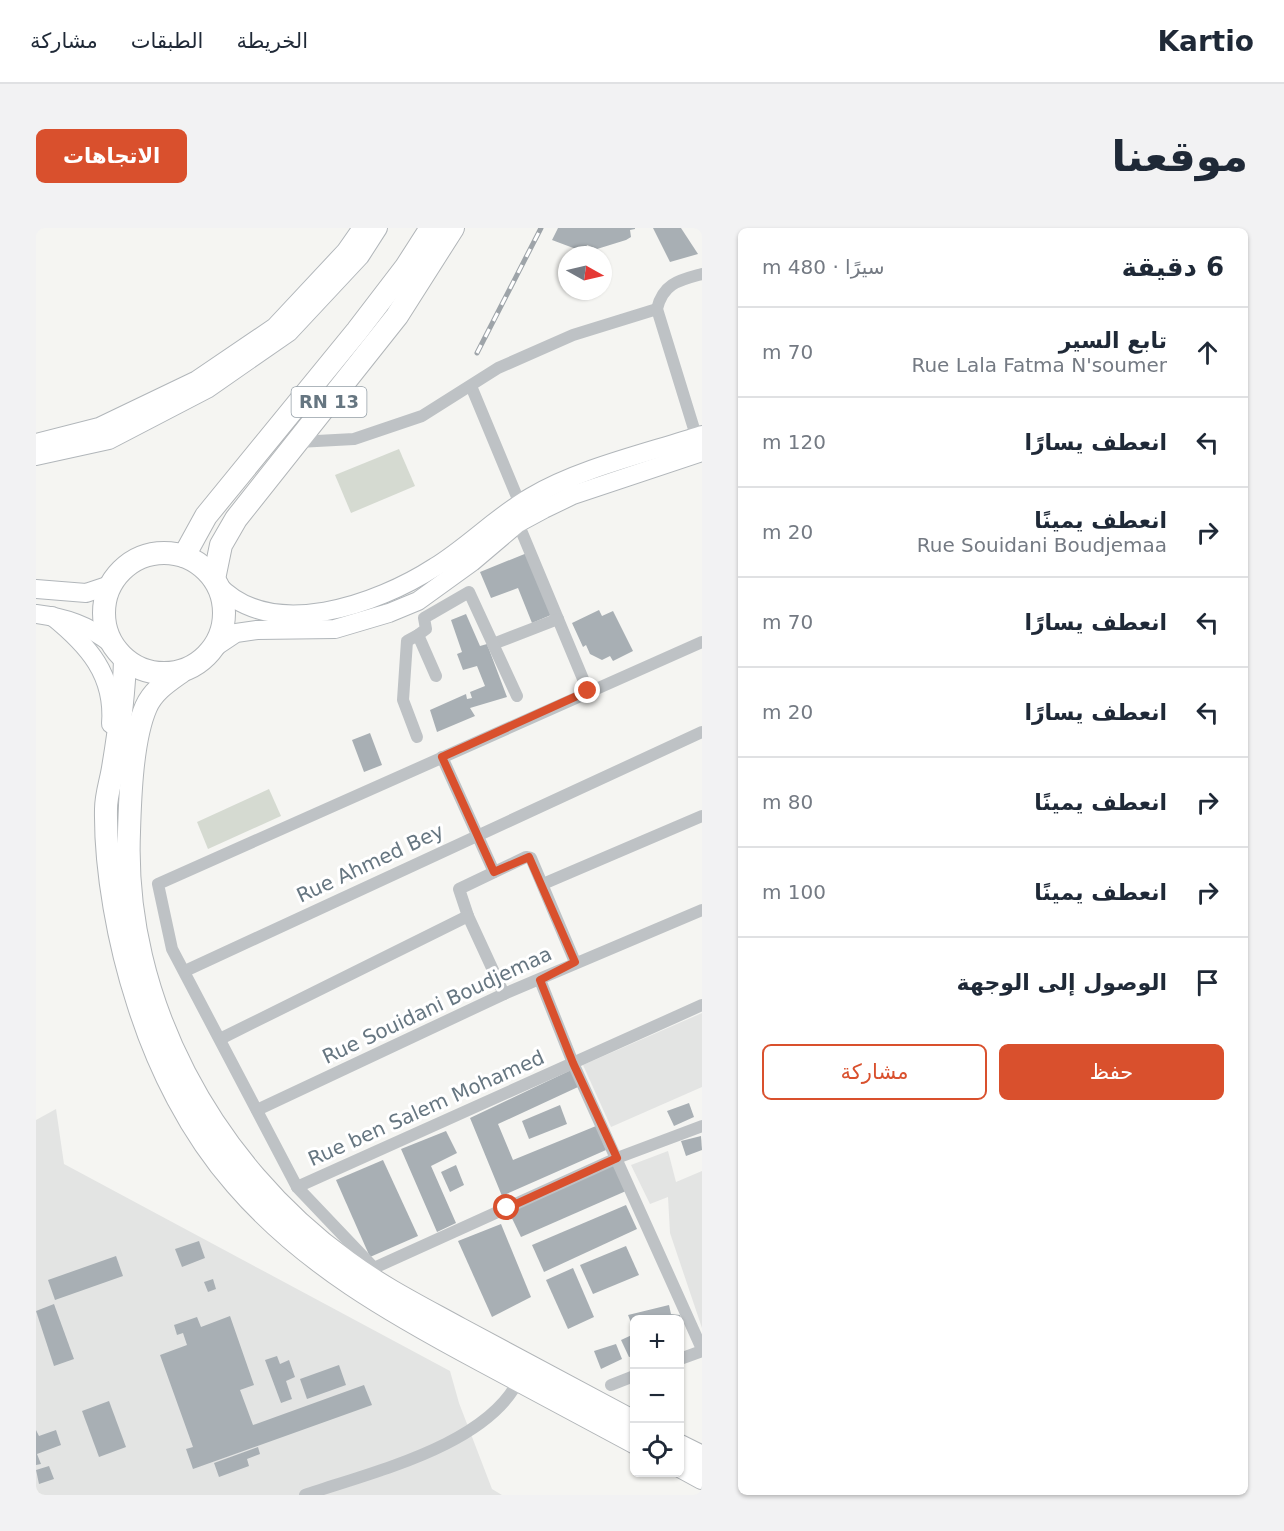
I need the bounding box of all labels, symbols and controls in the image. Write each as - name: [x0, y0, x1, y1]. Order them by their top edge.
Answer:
- text: Kartio: [1157, 25, 1254, 58]
- text: مشاركة: [30, 29, 98, 53]
- text: الطبقات: [131, 29, 203, 53]
- text: الخريطة: [236, 29, 308, 53]
- button: الاتجاهات: [36, 129, 187, 183]
- text: موقعنا: [1112, 132, 1248, 181]
- north arrow: [558, 246, 612, 300]
- text: 6 دقيقة: [1121, 252, 1224, 282]
- text: سيرًا · 480 m: [762, 255, 885, 279]
- text: تابع السير: [1059, 328, 1167, 353]
- icon: ahead: [1191, 336, 1224, 369]
- text: 70 m: [762, 340, 813, 364]
- text: Rue Lala Fatma N'soumer: [911, 353, 1167, 377]
- road number: RN 13: [292, 387, 366, 417]
- icon: left: [1191, 426, 1224, 459]
- text: 120 m: [762, 430, 826, 454]
- text: انعطف يسارًا: [1024, 430, 1167, 455]
- text: انعطف يمينًا: [1034, 508, 1167, 533]
- icon: right: [1191, 516, 1224, 549]
- text: 20 m: [762, 520, 813, 544]
- text: Rue Souidani Boudjemaa: [917, 533, 1167, 557]
- icon: left: [1191, 606, 1224, 639]
- text: 70 m: [762, 610, 813, 634]
- text: انعطف يسارًا: [1024, 610, 1167, 635]
- route end: [574, 677, 600, 703]
- icon: left: [1191, 696, 1224, 729]
- text: 20 m: [762, 700, 813, 724]
- text: انعطف يسارًا: [1024, 700, 1167, 725]
- icon: right: [1191, 786, 1224, 819]
- text: 80 m: [762, 790, 813, 814]
- text: انعطف يمينًا: [1034, 790, 1167, 815]
- street label: Rue Ahmed Bey: [293, 818, 447, 908]
- icon: right: [1191, 876, 1224, 909]
- text: 100 m: [762, 880, 826, 904]
- text: انعطف يمينًا: [1034, 880, 1167, 905]
- street label: Rue Souidani Boudjemaa: [319, 941, 555, 1069]
- icon: arrive: [1191, 966, 1224, 999]
- text: الوصول إلى الوجهة: [957, 970, 1167, 995]
- button: مشاركة: [762, 1044, 987, 1100]
- button: حفظ: [999, 1044, 1224, 1100]
- street label: Rue ben Salem Mohamed: [304, 1045, 548, 1171]
- route start: [493, 1194, 519, 1220]
- map controls: [630, 1315, 684, 1477]
- button: +: [630, 1315, 684, 1369]
- button: −: [630, 1369, 684, 1423]
- button: locate: [630, 1423, 684, 1477]

